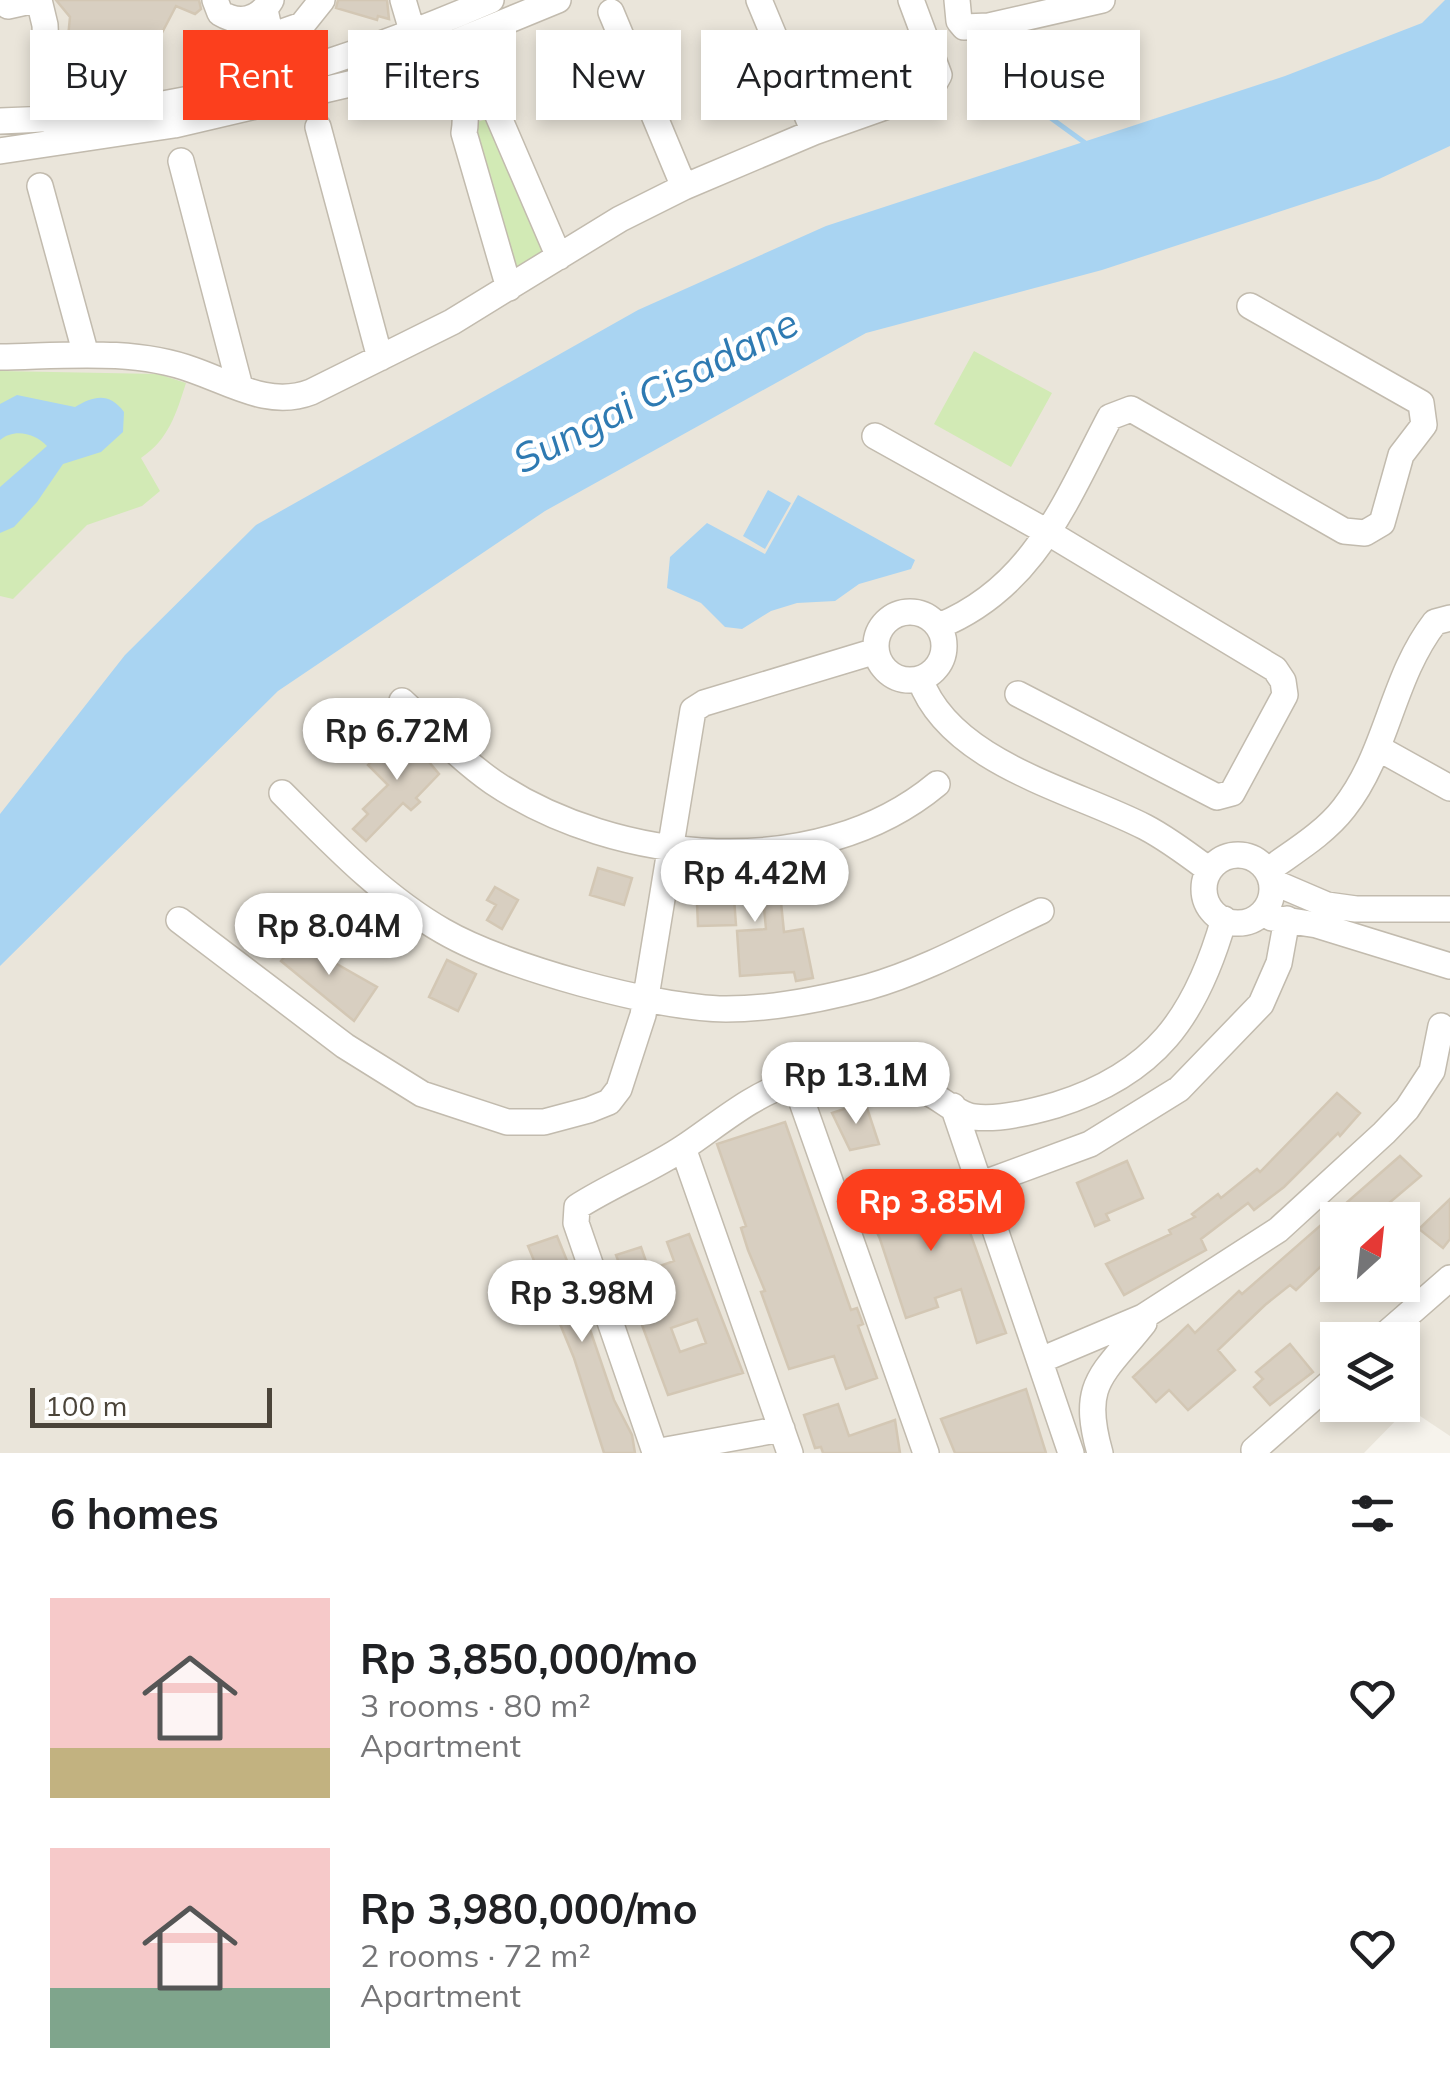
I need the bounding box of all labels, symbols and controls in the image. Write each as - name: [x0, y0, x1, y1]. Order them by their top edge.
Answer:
- chip: Buy: [30, 30, 163, 120]
- chip: Rent: [183, 30, 328, 120]
- chip: Filters: [348, 30, 516, 120]
- chip: New: [536, 30, 681, 120]
- chip: Apartment: [701, 30, 947, 120]
- chip: House: [967, 30, 1140, 120]
- water label: Sungai Cisadane: [504, 297, 806, 483]
- pin: Rp 6.72M: [294, 698, 500, 783]
- text: Rp 6.72M: [325, 710, 469, 750]
- pin: Rp 4.42M: [652, 840, 858, 925]
- text: Rp 4.42M: [683, 852, 827, 892]
- pin: Rp 8.04M: [226, 893, 432, 978]
- text: Rp 8.04M: [257, 905, 401, 945]
- pin: Rp 13.1M: [753, 1042, 959, 1127]
- text: Rp 13.1M: [784, 1054, 928, 1094]
- pin: Rp 3.85M: [828, 1169, 1034, 1254]
- text: Rp 3.85M: [859, 1181, 1003, 1221]
- north arrow: [1320, 1202, 1420, 1302]
- map controls: [1320, 1202, 1420, 1422]
- pin: Rp 3.98M: [479, 1260, 685, 1345]
- text: Rp 3.98M: [510, 1272, 654, 1312]
- button: layers: [1320, 1322, 1420, 1422]
- scale bar: [30, 1383, 272, 1428]
- text: 100 m: [45, 1388, 127, 1423]
- icon: filters: [1345, 1486, 1400, 1541]
- text: 6 homes: [50, 1487, 219, 1540]
- text: Rp 3,850,000/mo: [360, 1632, 698, 1685]
- icon: home: [130, 1638, 250, 1758]
- icon: heart: [1345, 1671, 1400, 1726]
- text: 3 rooms · 80 m²: [360, 1685, 591, 1725]
- text: Apartment: [360, 1725, 521, 1765]
- text: Rp 3,980,000/mo: [360, 1882, 698, 1935]
- icon: home: [130, 1888, 250, 2008]
- icon: heart: [1345, 1921, 1400, 1976]
- text: 2 rooms · 72 m²: [360, 1935, 591, 1975]
- text: Apartment: [360, 1975, 521, 2015]

